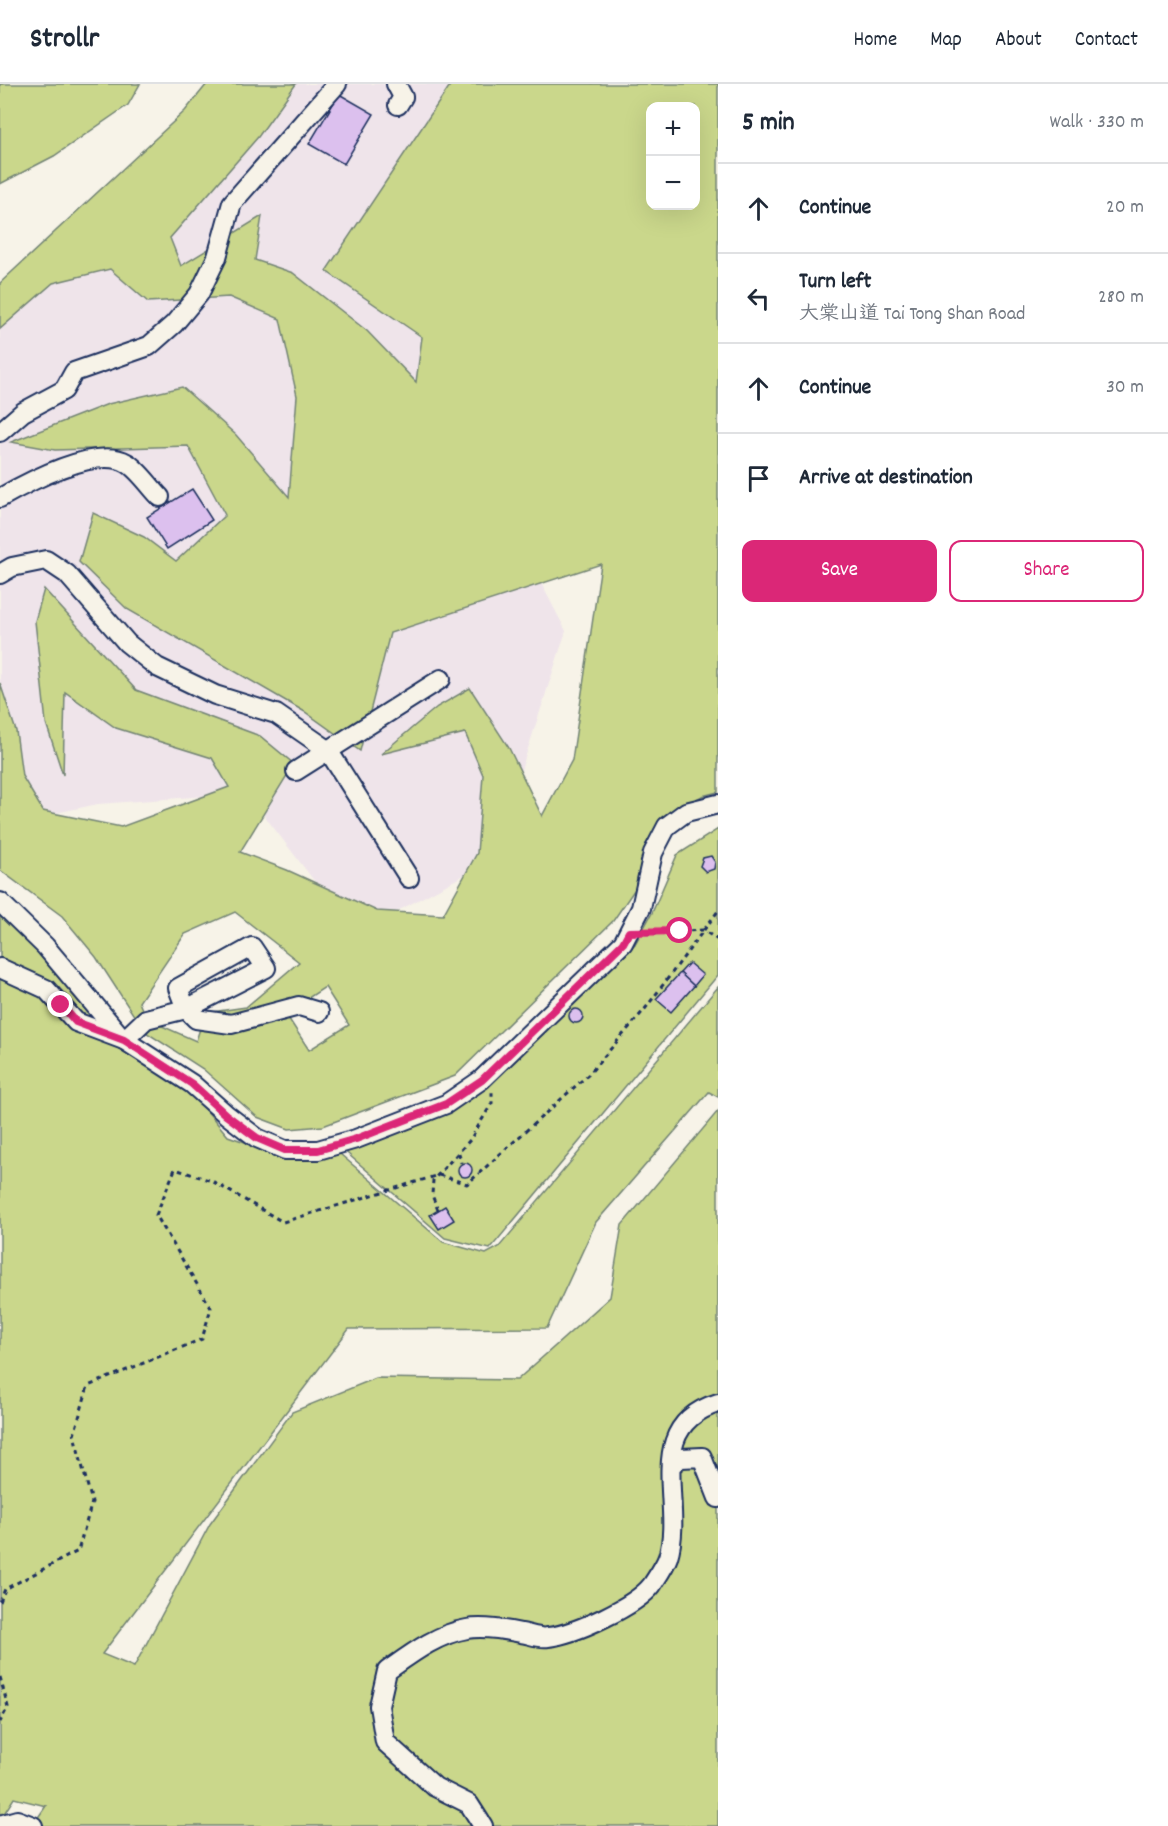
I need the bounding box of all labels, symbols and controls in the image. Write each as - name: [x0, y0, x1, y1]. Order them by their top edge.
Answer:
- text: Strollr: [30, 21, 99, 61]
- text: Home: [853, 26, 897, 56]
- text: Map: [930, 26, 962, 56]
- text: About: [995, 26, 1042, 56]
- text: Contact: [1075, 26, 1138, 56]
- map controls: [646, 102, 700, 210]
- button: +: [646, 102, 700, 156]
- text: 5 min: [742, 105, 795, 142]
- text: Walk · 330 m: [1049, 109, 1144, 137]
- button: −: [646, 156, 700, 210]
- icon: ahead: [742, 192, 775, 225]
- text: Continue: [799, 193, 871, 224]
- text: 20 m: [1106, 194, 1144, 222]
- text: Turn left: [799, 267, 871, 298]
- icon: left: [742, 282, 775, 315]
- text: 280 m: [1098, 284, 1144, 312]
- text: 大棠山道 Tai Tong Shan Road: [799, 301, 1025, 329]
- icon: ahead: [742, 372, 775, 405]
- text: Continue: [799, 373, 871, 404]
- text: 30 m: [1106, 374, 1144, 402]
- icon: arrive: [742, 462, 775, 495]
- text: Arrive at destination: [799, 463, 973, 494]
- button: Save: [742, 540, 937, 602]
- button: Share: [949, 540, 1144, 602]
- route start: [666, 917, 692, 943]
- route end: [47, 991, 73, 1017]

